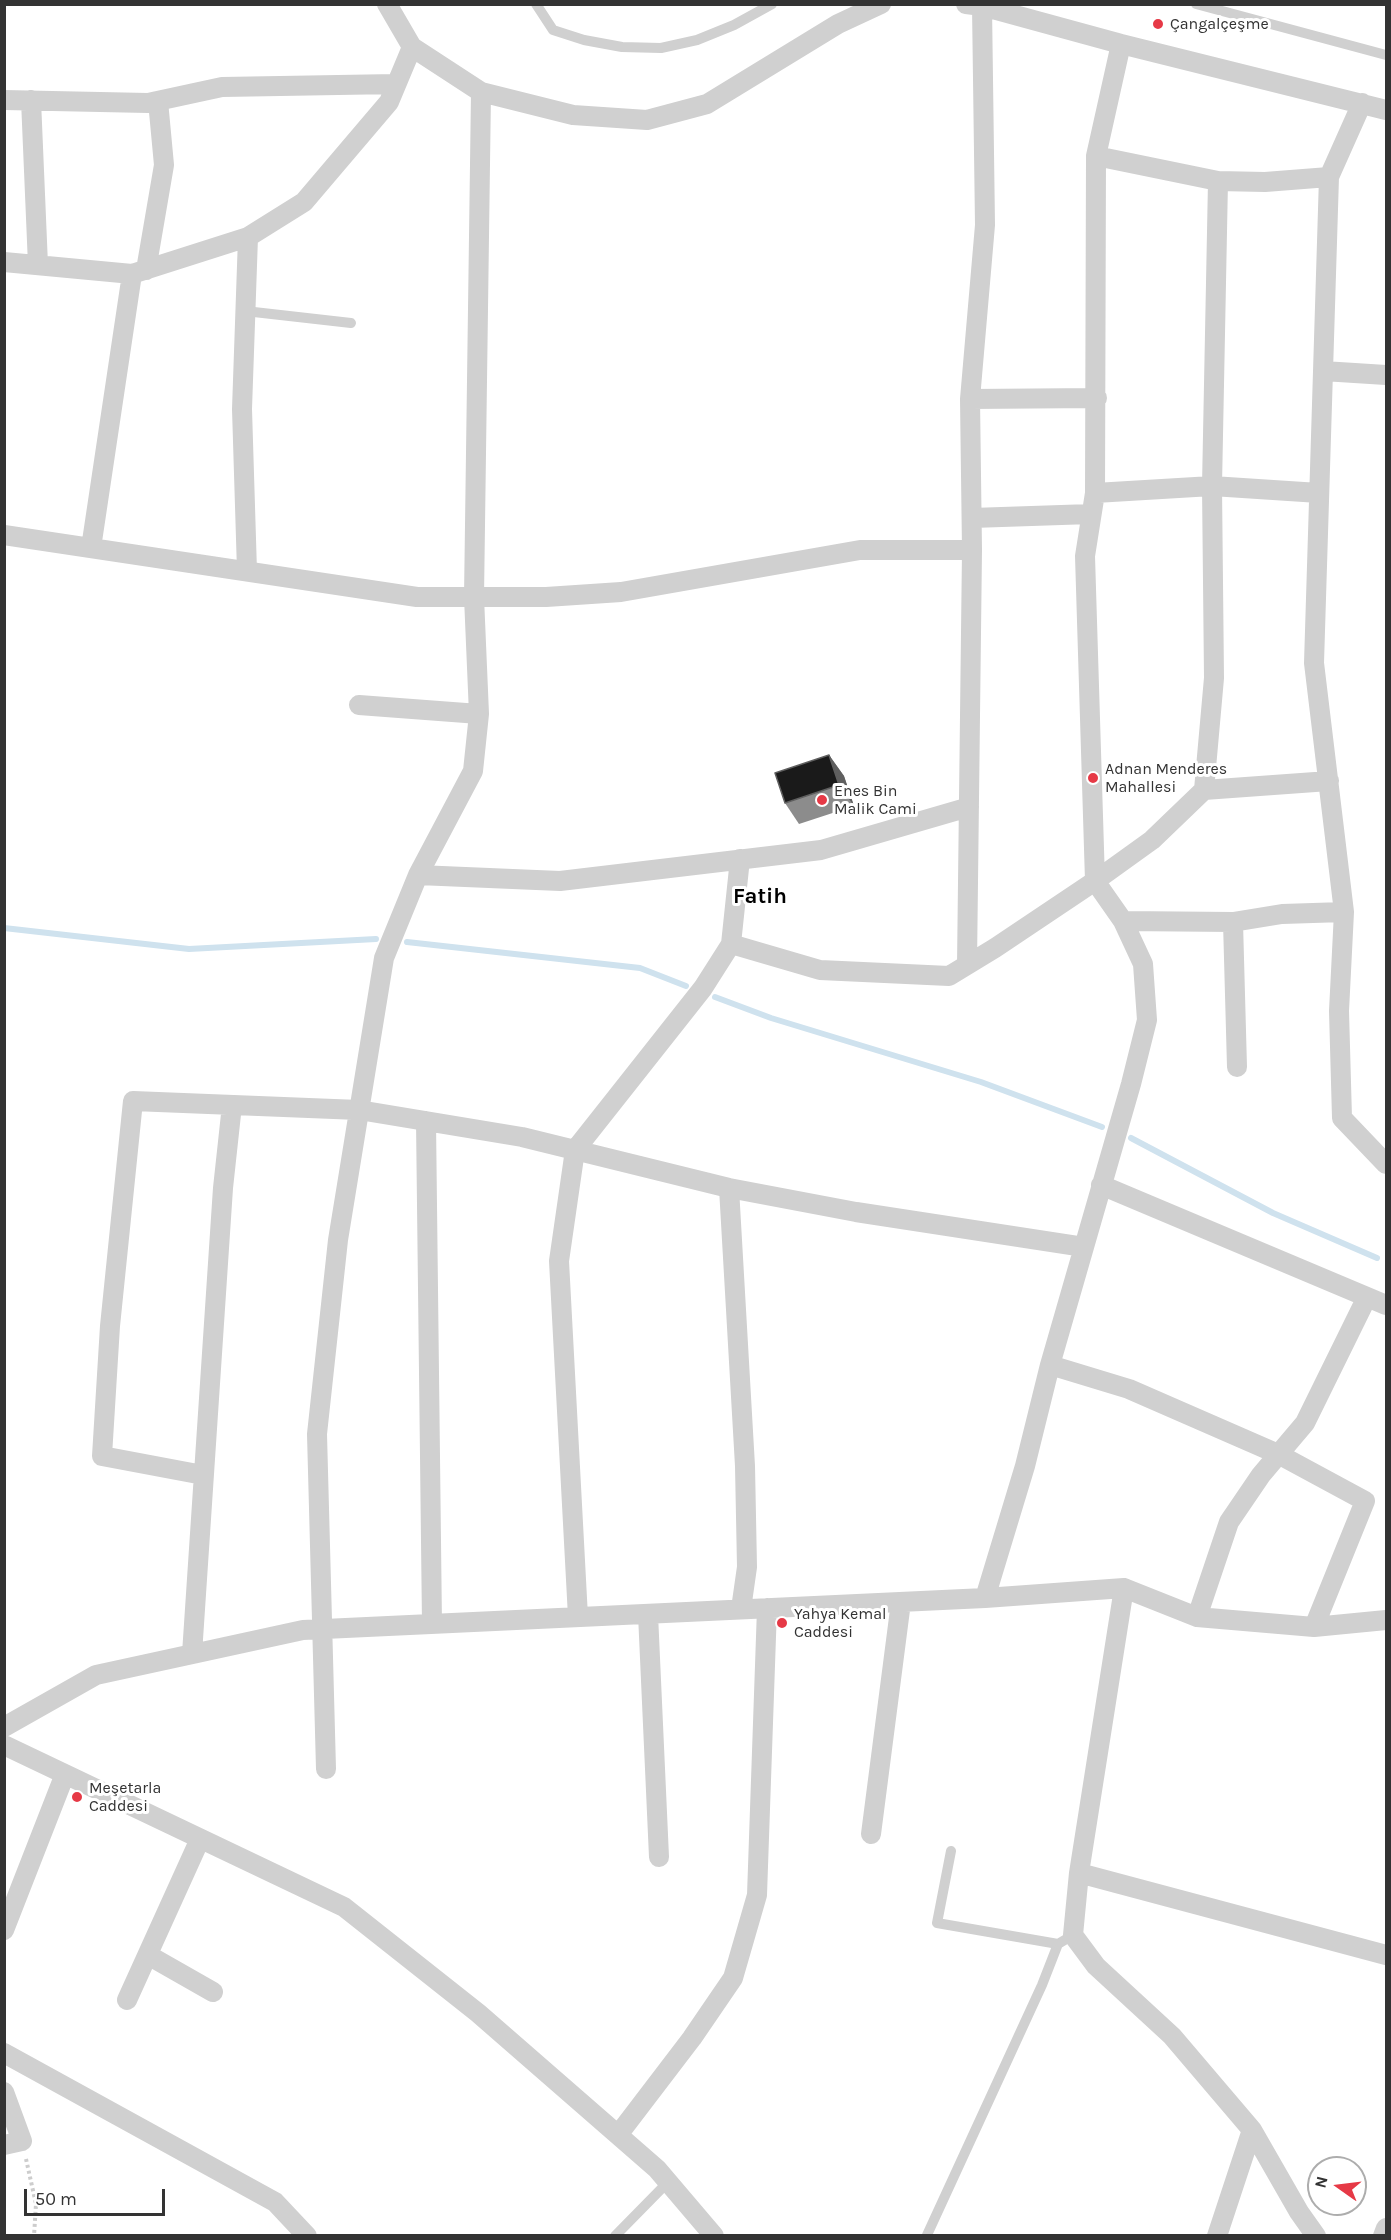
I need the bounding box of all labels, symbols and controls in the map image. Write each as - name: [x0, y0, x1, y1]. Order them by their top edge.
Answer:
- place label: Çangalçeşme: [1170, 14, 1269, 34]
- marker: Çangalçeşme: [1151, 17, 1165, 31]
- place label: Adnan Menderes Mahallesi: [1105, 759, 1227, 797]
- marker: Adnan Menderes Mahallesi: [1086, 771, 1100, 785]
- place label: Enes Bin Malik Cami: [834, 781, 917, 819]
- marker: Enes Bin Malik Cami: [815, 793, 829, 807]
- district label: Fatih: [733, 884, 787, 910]
- place label: Yahya Kemal Caddesi: [794, 1604, 887, 1642]
- marker: Yahya Kemal Caddesi: [775, 1616, 789, 1630]
- place label: Meşetarla Caddesi: [89, 1778, 161, 1816]
- marker: Meşetarla Caddesi: [70, 1790, 84, 1804]
- north arrow: [1307, 2156, 1367, 2216]
- text: N: [1310, 2174, 1332, 2190]
- scale bar: [27, 2177, 168, 2215]
- text: 50 m: [35, 2188, 77, 2210]

